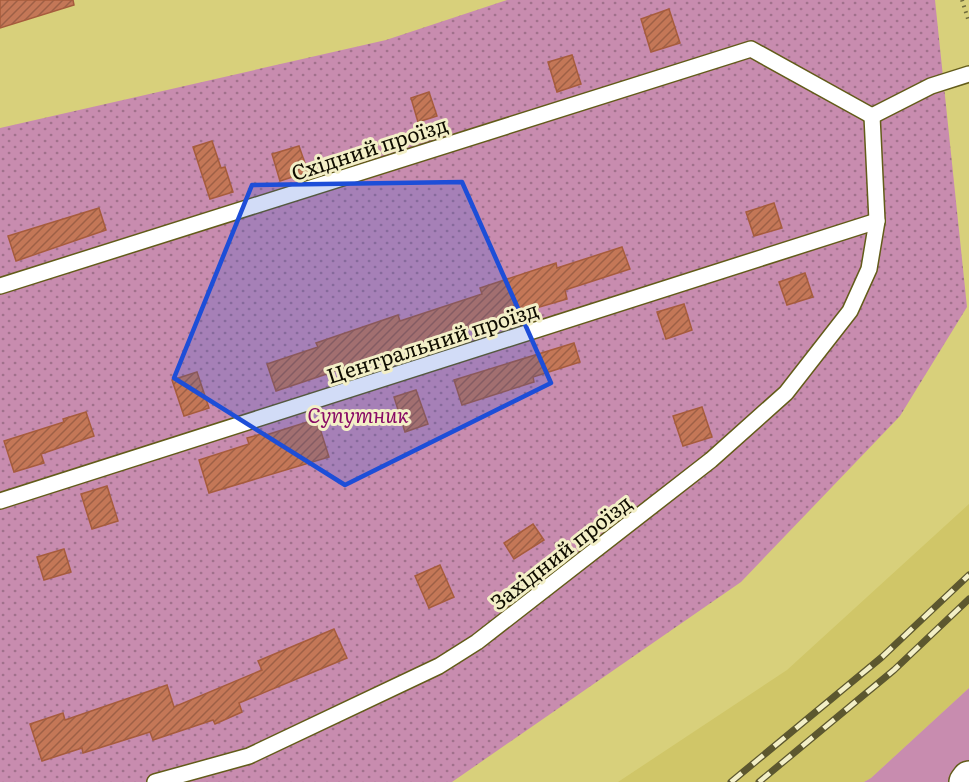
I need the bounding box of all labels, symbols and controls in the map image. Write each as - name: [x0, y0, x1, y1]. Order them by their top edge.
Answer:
- street label: Східний проїзд: [287, 107, 451, 187]
- street label: Центральний проїзд: [322, 292, 542, 390]
- park label: Супутник: [307, 398, 409, 429]
- street label: Західний проїзд: [483, 486, 637, 616]

